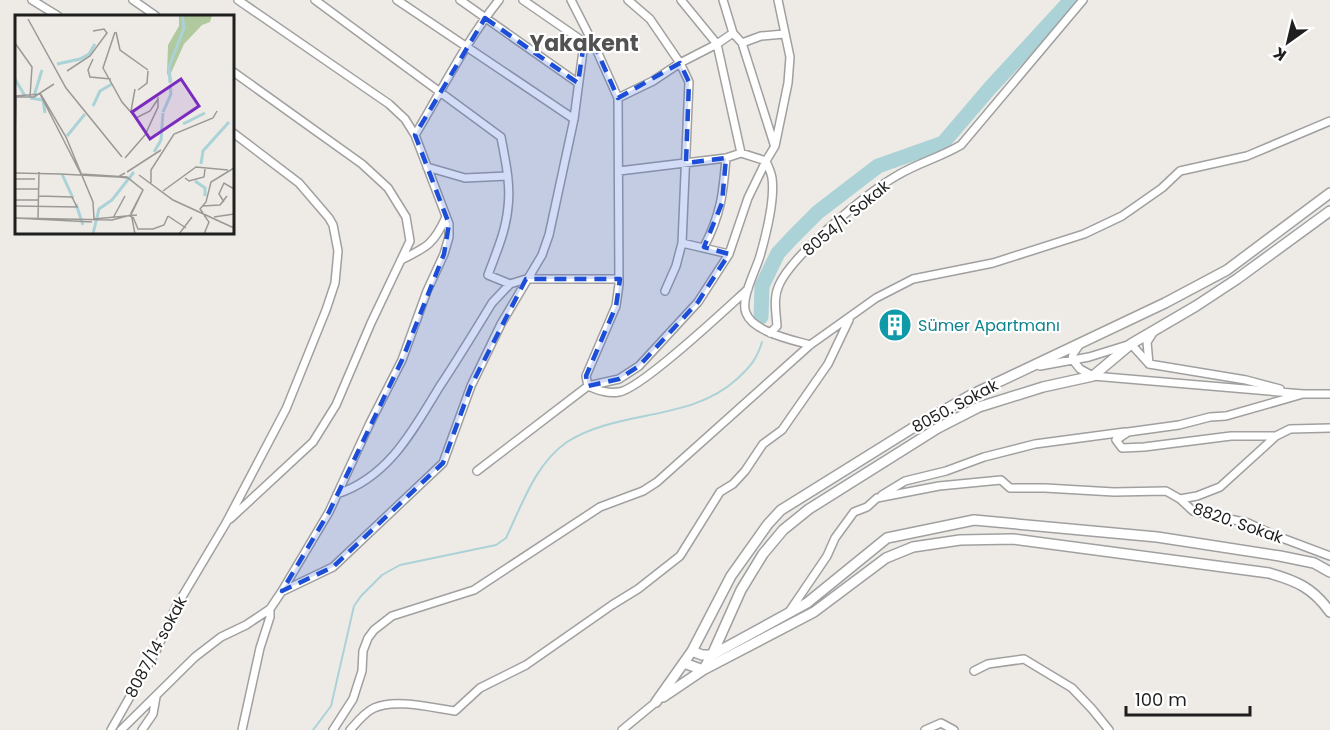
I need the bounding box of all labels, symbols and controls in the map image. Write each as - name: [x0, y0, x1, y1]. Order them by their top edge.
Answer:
- north arrow: [1258, 12, 1318, 72]
- inset map: [15, 15, 234, 234]
- district label: Yakakent: [529, 28, 639, 59]
- text: K: [1269, 41, 1291, 67]
- street label: 8054/1. Sokak: [797, 174, 895, 261]
- building icon: Sümer Apartmanı: [877, 307, 913, 343]
- place label: Sümer Apartmanı: [918, 314, 1060, 337]
- street label: 8050. Sokak: [908, 373, 1003, 438]
- street label: 8820. Sokak: [1190, 497, 1287, 549]
- street label: 8087/14 sokak: [120, 592, 193, 702]
- scale bar: [1126, 679, 1250, 717]
- text: 100 m: [1135, 687, 1187, 712]

